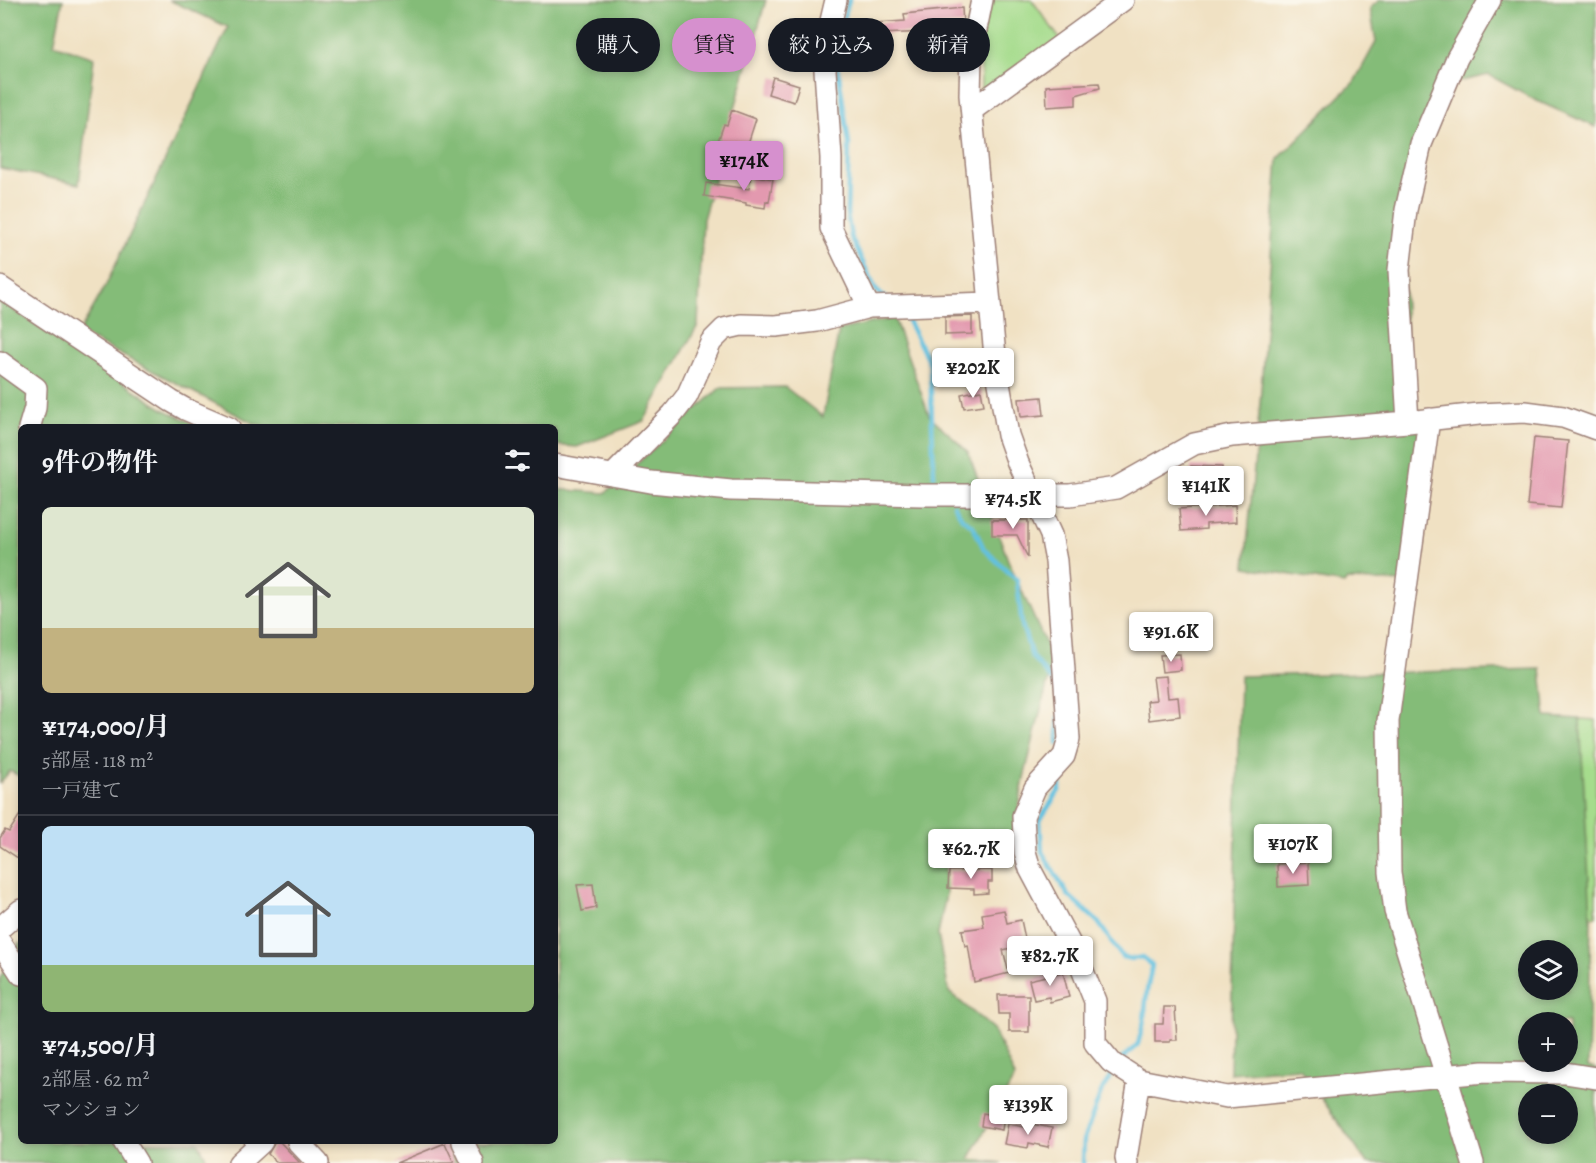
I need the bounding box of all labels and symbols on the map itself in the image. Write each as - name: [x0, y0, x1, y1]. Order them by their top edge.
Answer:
- pin: ¥174K: [702, 141, 786, 192]
- pin: ¥202K: [931, 348, 1015, 399]
- pin: ¥141K: [1164, 466, 1248, 517]
- pin: ¥74.5K: [964, 479, 1062, 530]
- pin: ¥91.6K: [1122, 612, 1220, 663]
- pin: ¥107K: [1251, 824, 1335, 875]
- pin: ¥62.7K: [922, 829, 1020, 880]
- pin: ¥82.7K: [1001, 936, 1099, 987]
- pin: ¥139K: [986, 1085, 1070, 1136]

